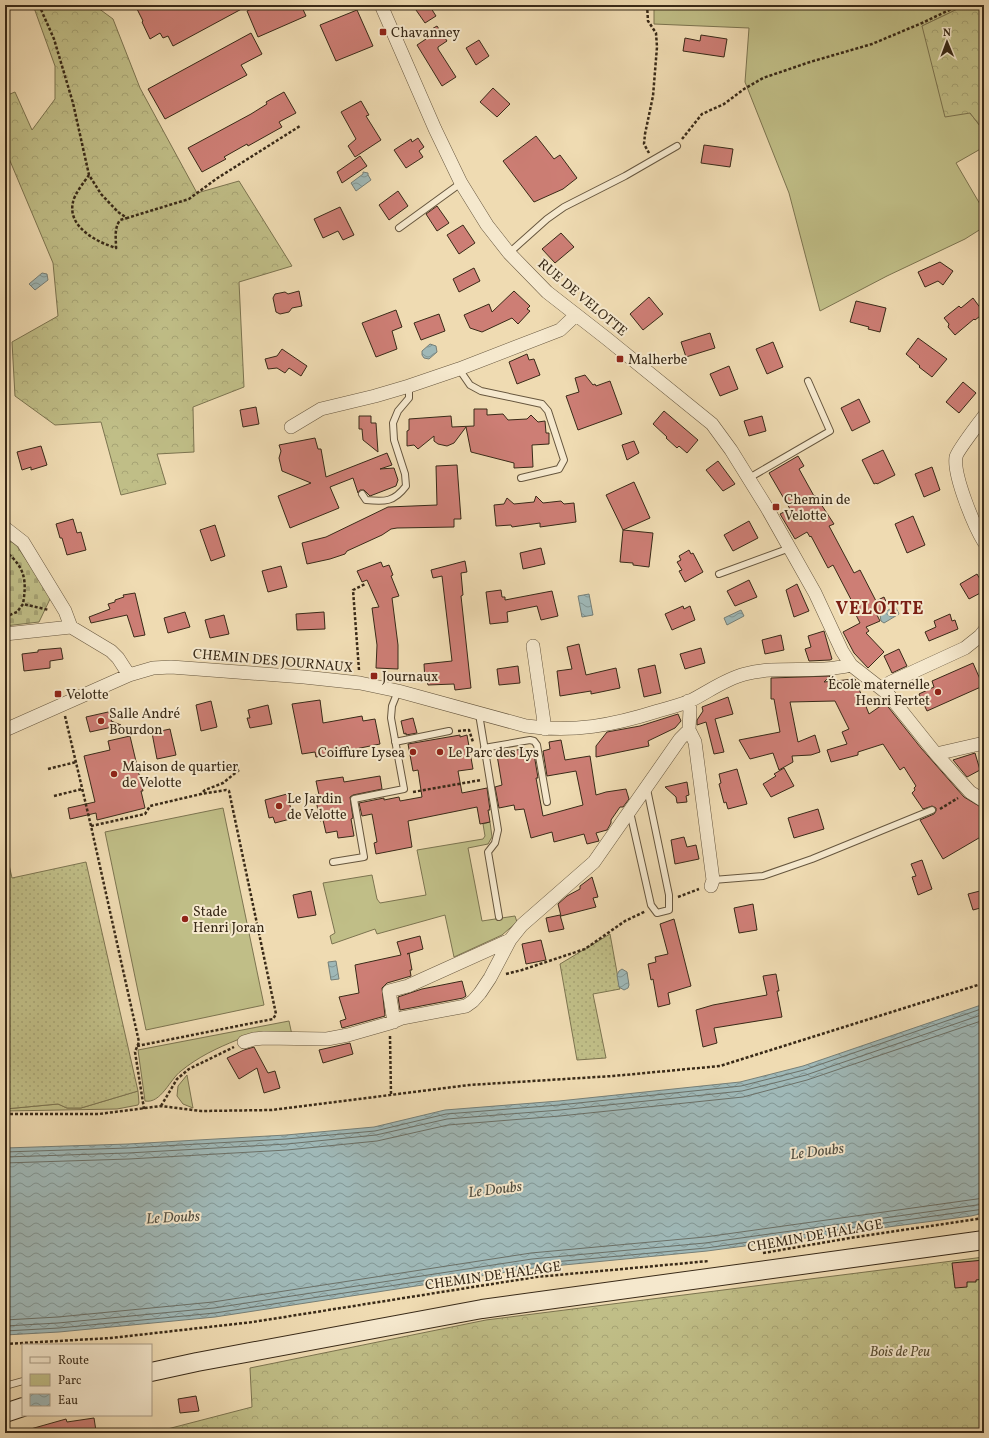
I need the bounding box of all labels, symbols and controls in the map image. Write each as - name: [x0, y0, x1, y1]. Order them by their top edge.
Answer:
- north arrow: [927, 22, 967, 62]
- place label: Chavanney: [391, 24, 461, 43]
- text: N: [943, 26, 951, 41]
- marker: Chavanney: [378, 27, 388, 37]
- street label: RUE DE VELOTTE: [533, 255, 631, 341]
- place label: Malherbe: [628, 351, 688, 370]
- marker: Malherbe: [615, 354, 625, 364]
- place label: Chemin de Velotte: [784, 491, 851, 526]
- marker: Chemin de Velotte: [771, 502, 781, 512]
- district label: VELOTTE: [835, 597, 925, 622]
- street label: CHEMIN DES JOURNAUX: [192, 645, 354, 678]
- place label: Journaux: [382, 668, 438, 687]
- marker: Journaux: [369, 671, 379, 681]
- place label: École maternelle Henri Fertet: [828, 676, 930, 711]
- place label: Velotte: [66, 686, 109, 705]
- marker: École maternelle Henri Fertet: [933, 687, 943, 697]
- marker: Velotte: [53, 689, 63, 699]
- place label: Salle André Bourdon: [109, 705, 180, 740]
- marker: Salle André Bourdon: [96, 716, 106, 726]
- place label: Coiffure Lysea: [318, 744, 405, 763]
- place label: Le Parc des Lys: [448, 744, 539, 763]
- marker: Coiffure Lysea: [408, 747, 418, 757]
- marker: Le Parc des Lys: [435, 747, 445, 757]
- place label: Maison de quartier de Velotte: [122, 758, 238, 793]
- marker: Maison de quartier de Velotte: [109, 769, 119, 779]
- place label: Le Jardin de Velotte: [287, 790, 347, 825]
- marker: Le Jardin de Velotte: [274, 801, 284, 811]
- place label: Stade Henri Joran: [193, 903, 265, 938]
- marker: Stade Henri Joran: [180, 914, 190, 924]
- water label: Le Doubs: [789, 1139, 846, 1166]
- water label: Le Doubs: [467, 1177, 524, 1204]
- water label: Le Doubs: [146, 1207, 201, 1230]
- street label: CHEMIN DE HALAGE: [746, 1215, 884, 1258]
- street label: CHEMIN DE HALAGE: [424, 1258, 562, 1295]
- park label: Bois de Peu: [870, 1343, 930, 1362]
- legend: [22, 1344, 152, 1416]
- text: Route: [58, 1353, 89, 1369]
- text: Parc: [58, 1373, 81, 1389]
- text: Eau: [58, 1393, 78, 1409]

